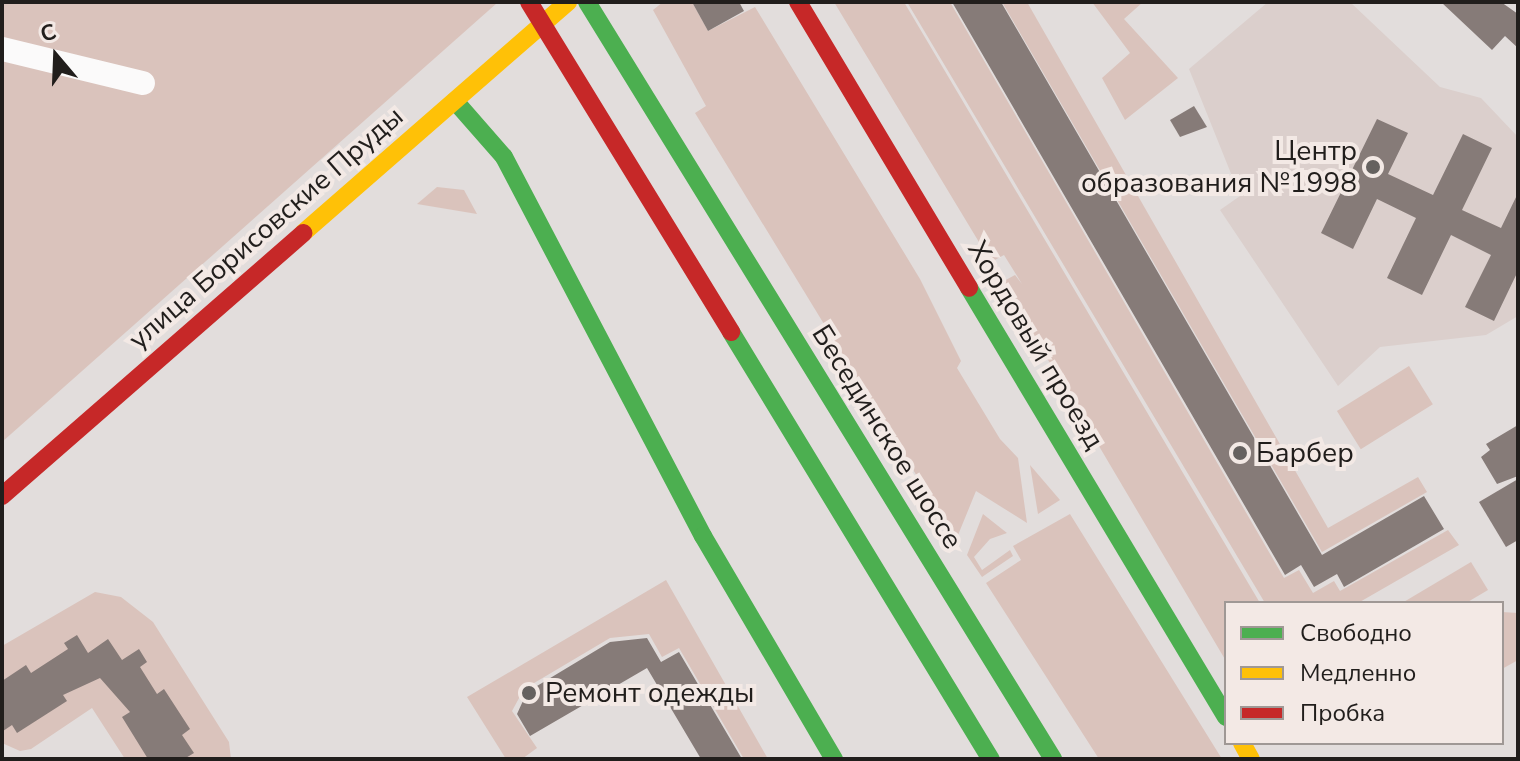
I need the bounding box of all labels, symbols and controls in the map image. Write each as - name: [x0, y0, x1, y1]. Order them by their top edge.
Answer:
- north arrow: [16, 16, 96, 96]
- text: С: [36, 17, 60, 50]
- street label: улица Борисовские Пруды: [122, 100, 410, 356]
- place label: Центр образования №1998: [1081, 134, 1357, 200]
- marker: Центр образования №1998: [1364, 158, 1382, 176]
- street label: Хордовый проезд: [961, 235, 1111, 455]
- street label: Бесединское шоссе: [805, 319, 969, 555]
- place label: Барбер: [1256, 436, 1354, 470]
- marker: Барбер: [1231, 444, 1249, 462]
- legend: [1224, 601, 1504, 745]
- text: Свободно: [1300, 617, 1412, 649]
- text: Медленно: [1300, 657, 1416, 689]
- place label: Ремонт одежды: [545, 676, 754, 710]
- marker: Ремонт одежды: [520, 684, 538, 702]
- text: Пробка: [1300, 697, 1385, 729]

